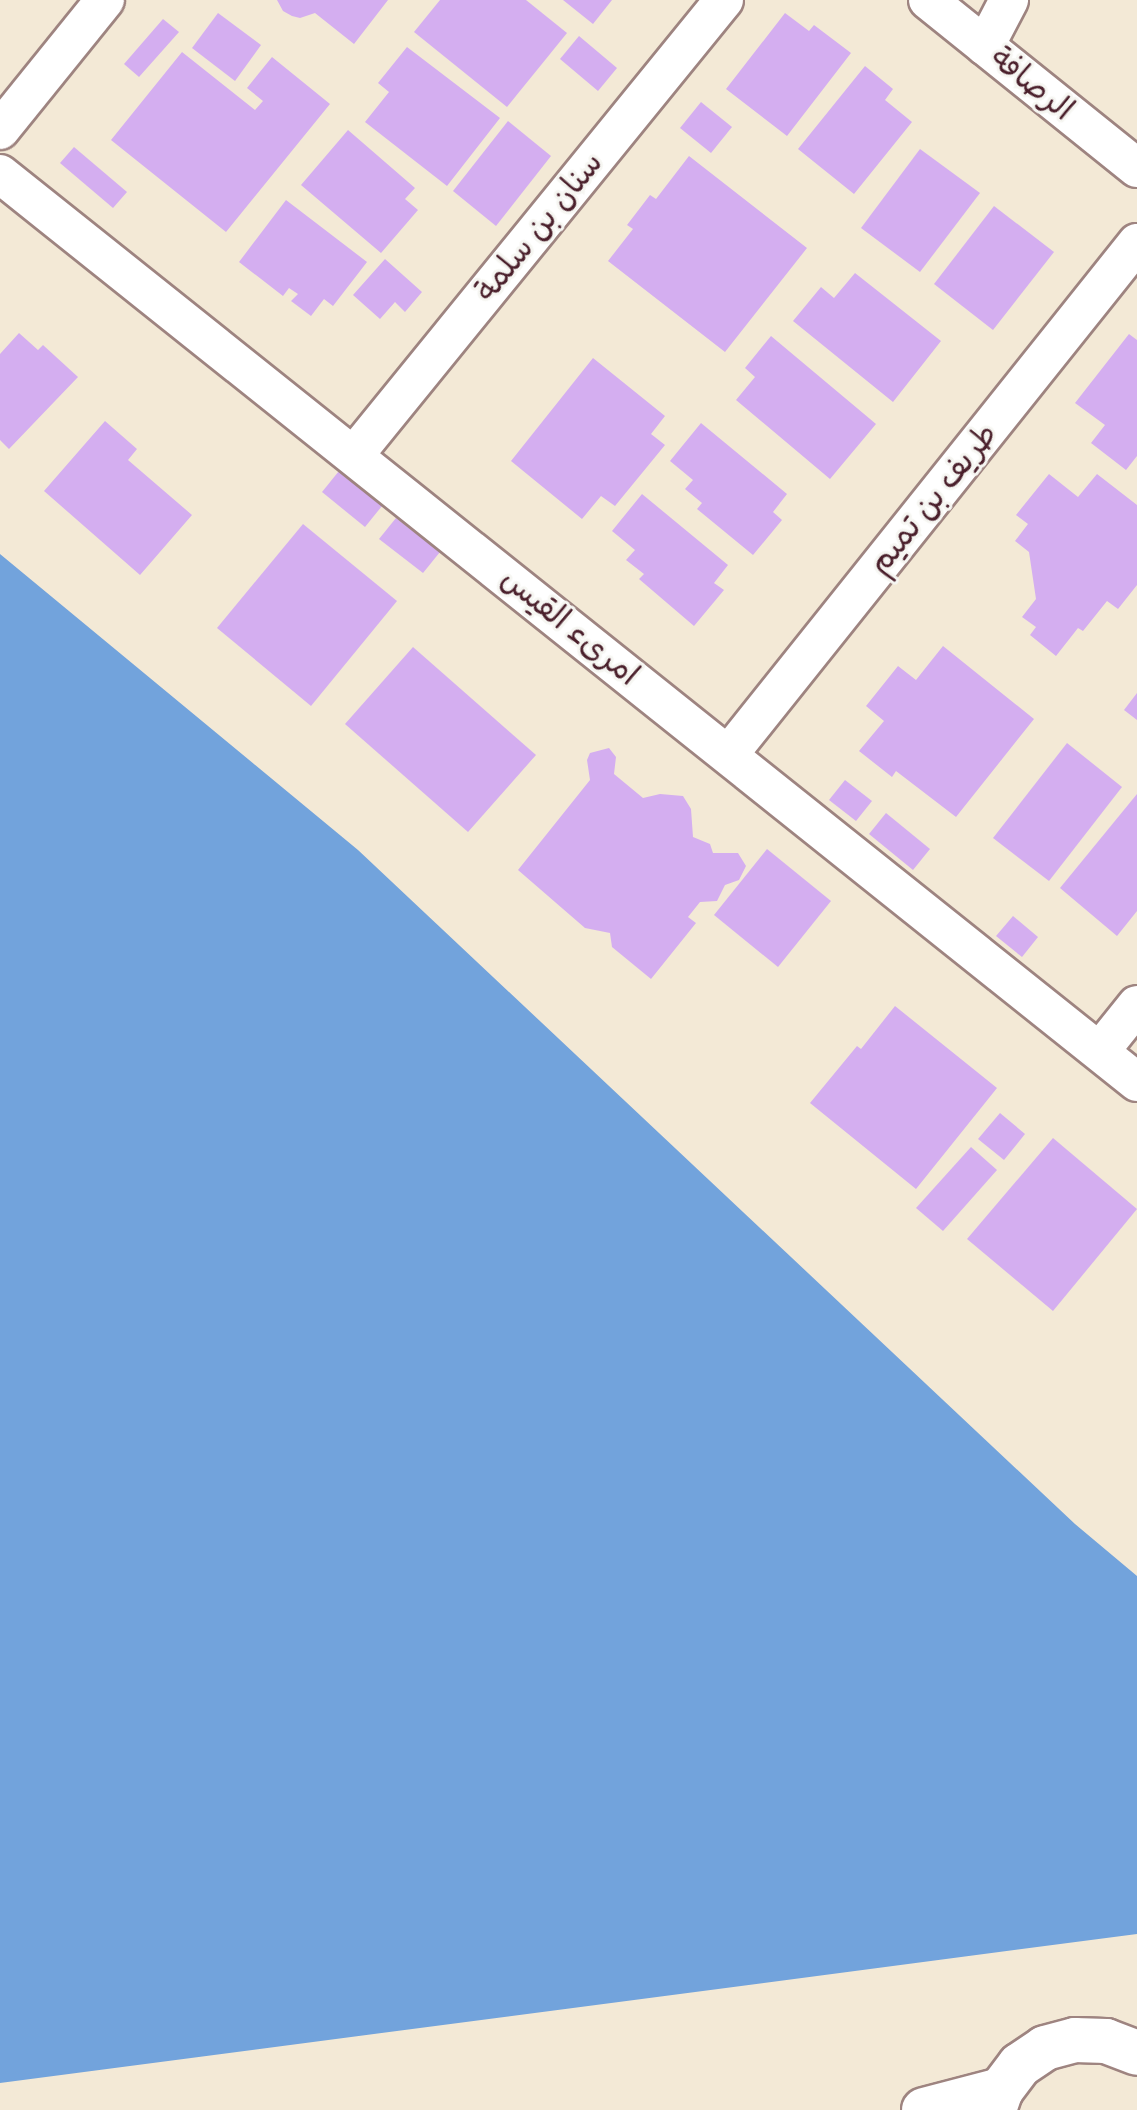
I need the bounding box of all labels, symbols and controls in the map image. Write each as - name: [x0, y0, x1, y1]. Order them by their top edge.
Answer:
- street label: الرصافة: [982, 39, 1082, 129]
- street label: سنان بن سلمة: [467, 144, 611, 310]
- street label: طريف بن تميم: [860, 416, 1006, 582]
- street label: امرىء القيس: [493, 560, 647, 694]

